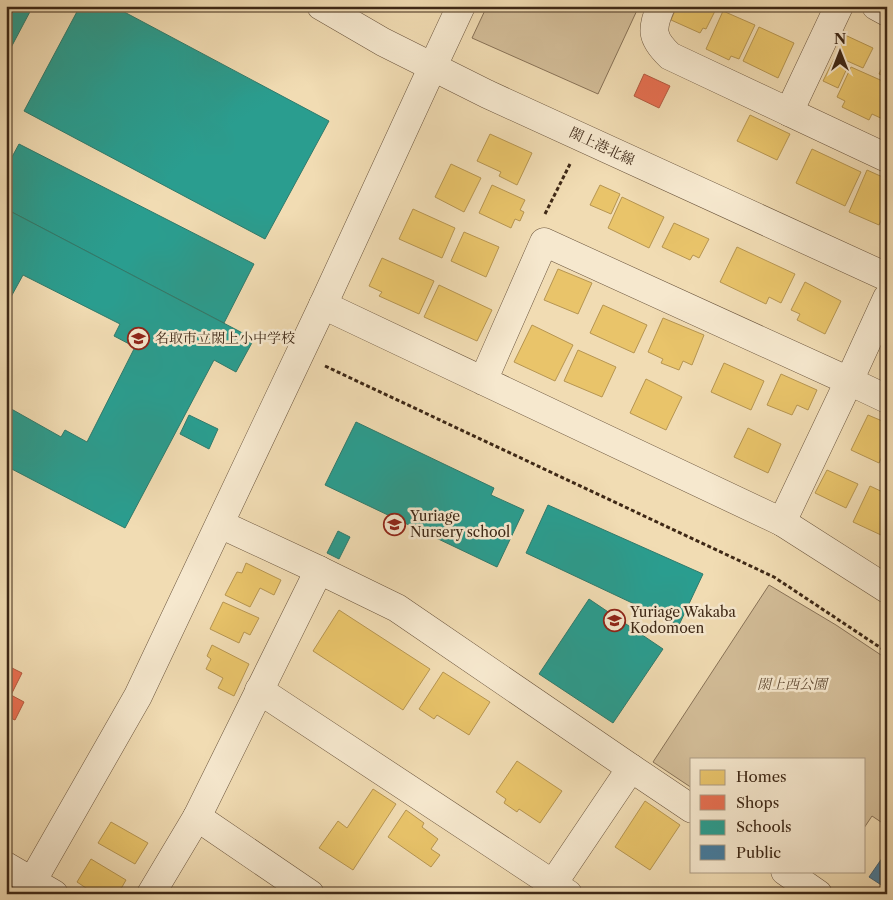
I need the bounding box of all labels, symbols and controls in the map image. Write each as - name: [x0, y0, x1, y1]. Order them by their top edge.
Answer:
- north arrow: [816, 28, 866, 78]
- text: N: [834, 30, 846, 48]
- street label: 閖上港北線: [566, 123, 638, 169]
- school or university icon: 名取市立閖上小中学校: [127, 326, 151, 350]
- place label: 名取市立閖上小中学校: [155, 329, 295, 347]
- place label: Yuriage Nursery school: [409, 507, 510, 541]
- school or university icon: Yuriage Nursery school: [382, 512, 406, 536]
- place label: Yuriage Wakaba Kodomoen: [629, 603, 736, 637]
- school or university icon: Yuriage Wakaba Kodomoen: [602, 608, 626, 632]
- park label: 閖上西公園: [757, 675, 829, 693]
- legend: [690, 758, 866, 872]
- text: Homes: [736, 767, 787, 786]
- text: Shops: [736, 793, 779, 812]
- text: Schools: [736, 817, 792, 836]
- text: Public: [736, 843, 781, 862]

